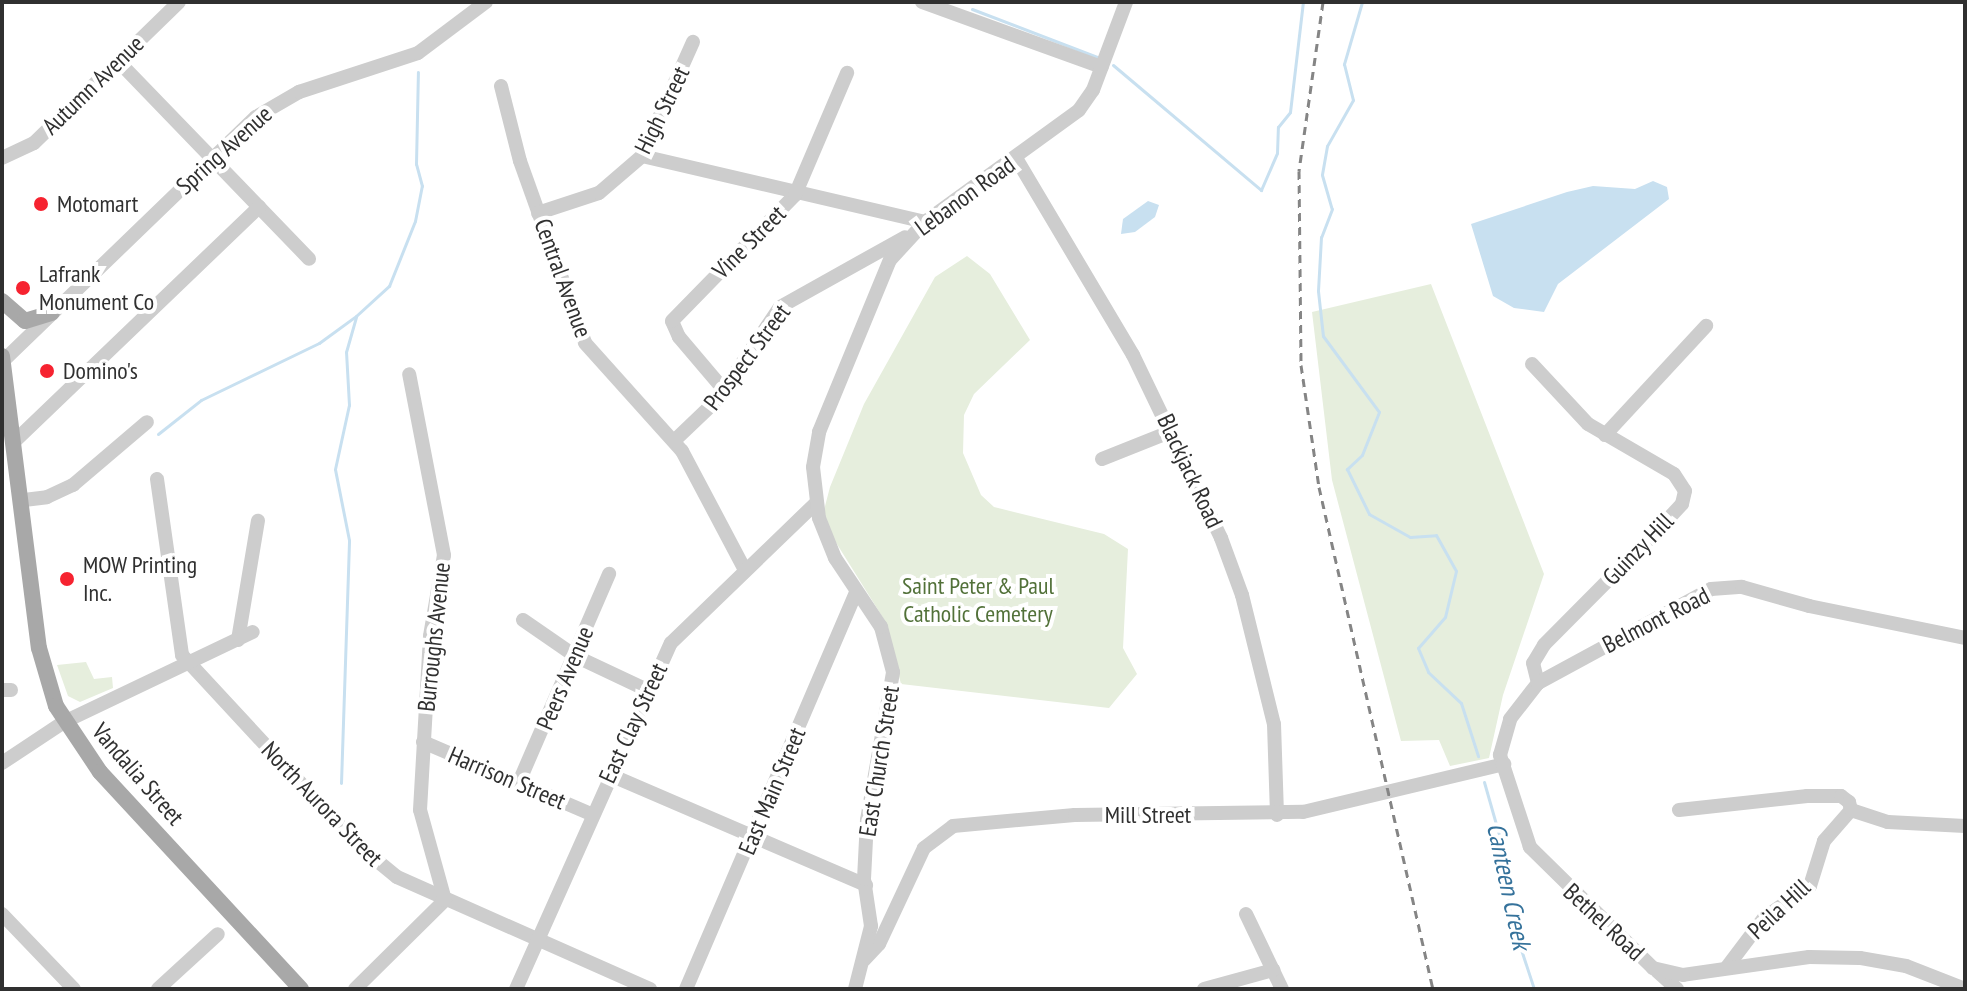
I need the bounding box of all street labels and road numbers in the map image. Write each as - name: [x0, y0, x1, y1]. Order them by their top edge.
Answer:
- street label: Autumn Avenue: [36, 29, 150, 141]
- street label: High Street: [629, 62, 695, 158]
- street label: Spring Avenue: [170, 99, 278, 201]
- street label: Lebanon Road: [909, 150, 1021, 242]
- street label: Vine Street: [706, 199, 792, 285]
- street label: Central Avenue: [528, 214, 598, 342]
- street label: Prospect Street: [698, 298, 796, 416]
- street label: Blackjack Road: [1151, 409, 1229, 533]
- street label: Guinzy Hill: [1596, 507, 1680, 591]
- street label: Burroughs Avenue: [412, 561, 456, 713]
- street label: Belmont Road: [1598, 581, 1714, 659]
- street label: Peers Avenue: [530, 622, 600, 734]
- street label: East Clay Street: [593, 658, 673, 788]
- street label: East Church Street: [853, 684, 905, 838]
- street label: Vandalia Street: [86, 717, 190, 831]
- street label: East Main Street: [732, 723, 812, 859]
- street label: North Aurora Street: [255, 736, 389, 872]
- street label: Harrison Street: [444, 740, 570, 816]
- street label: Mill Street: [1105, 801, 1191, 829]
- street label: Peila Hill: [1742, 873, 1816, 945]
- street label: Bethel Road: [1558, 877, 1650, 967]

